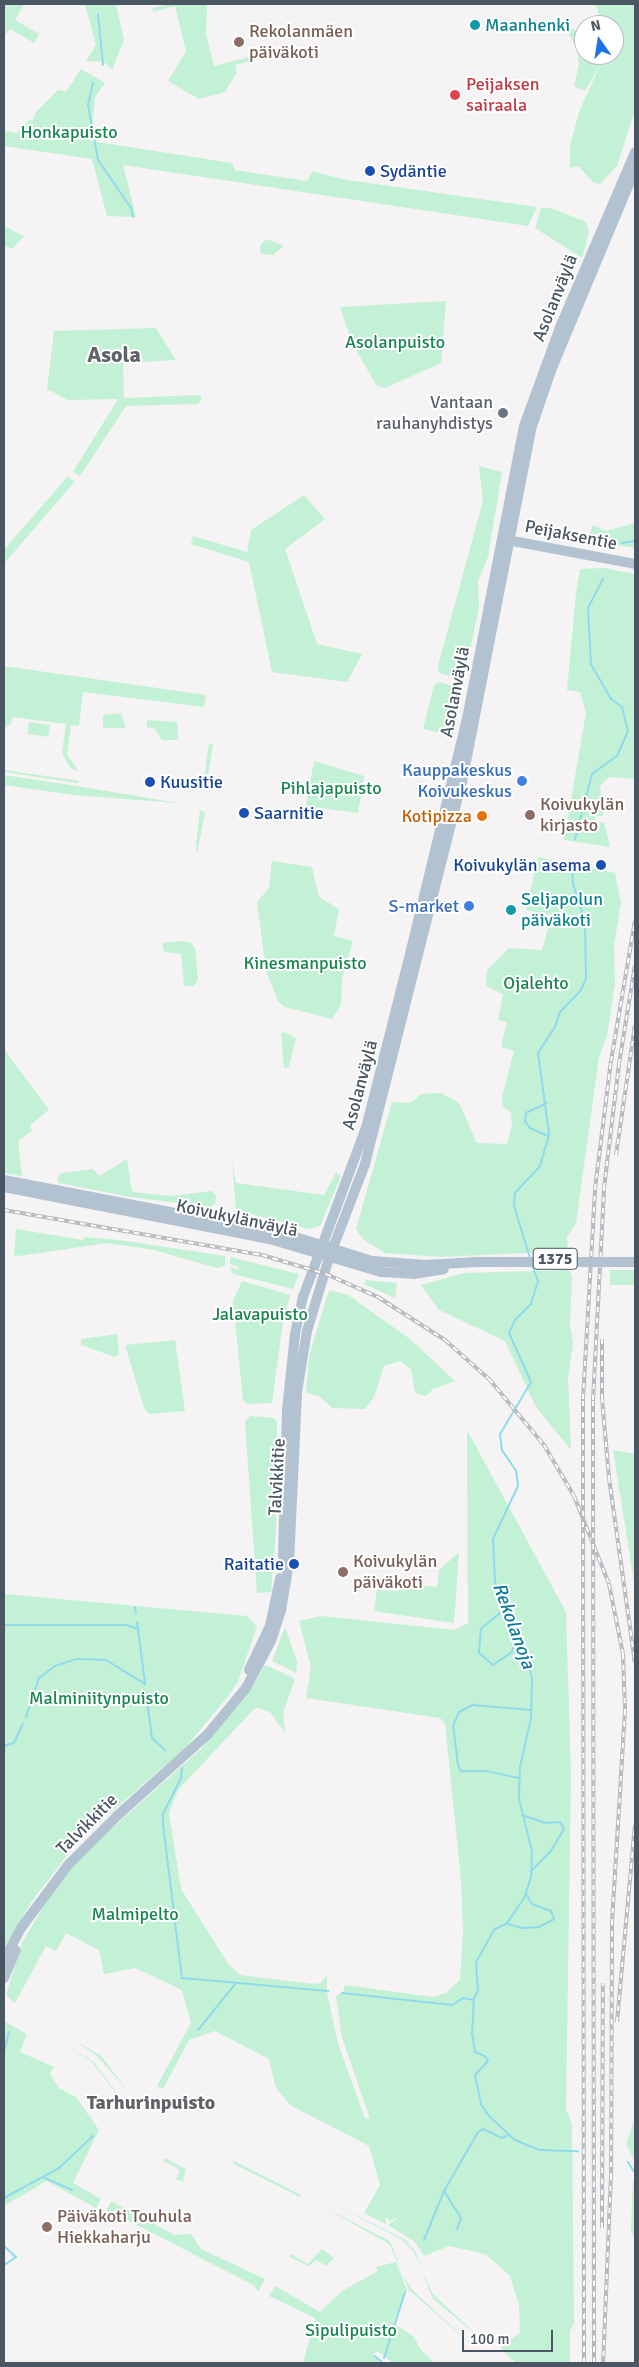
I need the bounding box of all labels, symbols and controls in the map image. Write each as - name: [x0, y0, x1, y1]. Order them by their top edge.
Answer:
- place label: Maanhenki: [485, 14, 570, 36]
- north arrow: [574, 15, 624, 65]
- text: N: [589, 16, 602, 35]
- marker: Maanhenki: [469, 19, 481, 31]
- place label: Rekolanmäen päiväkoti: [249, 21, 353, 64]
- marker: Rekolanmäen päiväkoti: [233, 36, 245, 48]
- place label: Peijaksen sairaala: [466, 74, 539, 116]
- marker: Peijaksen sairaala: [448, 88, 462, 102]
- park label: Honkapuisto: [20, 121, 118, 143]
- place label: Sydäntie: [380, 160, 447, 182]
- marker: Sydäntie: [364, 165, 376, 177]
- street label: Asolanväylä: [528, 251, 582, 345]
- park label: Asolanpuisto: [345, 331, 445, 353]
- district label: Asola: [87, 342, 141, 368]
- place label: Vantaan rauhanyhdistys: [376, 392, 493, 434]
- marker: Vantaan rauhanyhdistys: [497, 407, 509, 419]
- street label: Peijaksentie: [523, 515, 619, 555]
- street label: Asolanväylä: [436, 645, 474, 739]
- place label: Kauppakeskus Koivukeskus: [402, 760, 512, 802]
- place label: Kuusitie: [160, 771, 223, 793]
- marker: Kauppakeskus Koivukeskus: [516, 775, 528, 787]
- marker: Kuusitie: [144, 776, 156, 788]
- park label: Pihlajapuisto: [280, 777, 382, 799]
- place label: Koivukylän kirjasto: [540, 794, 624, 836]
- place label: Saarnitie: [254, 802, 324, 824]
- place label: Kotipizza: [401, 805, 472, 827]
- marker: Saarnitie: [238, 807, 250, 819]
- marker: Koivukylän kirjasto: [524, 809, 536, 821]
- marker: Kotipizza: [476, 810, 488, 822]
- place label: Koivukylän asema: [453, 854, 591, 876]
- marker: Koivukylän asema: [595, 859, 607, 871]
- place label: Seljapolun päiväkoti: [521, 889, 603, 932]
- place label: S-market: [389, 895, 459, 917]
- marker: S-market: [463, 900, 475, 912]
- marker: Seljapolun päiväkoti: [505, 904, 517, 916]
- park label: Kinesmanpuisto: [243, 952, 367, 974]
- park label: Ojalehto: [503, 972, 569, 994]
- street label: Asolanväylä: [338, 1038, 382, 1132]
- street label: Koivukylänväylä: [174, 1195, 300, 1241]
- road number: 1375: [532, 1246, 578, 1272]
- park label: Jalavapuisto: [212, 1303, 308, 1325]
- street label: Talvikkitie: [264, 1438, 290, 1516]
- place label: Koivukylän päiväkoti: [353, 1551, 437, 1594]
- place label: Raitatie: [224, 1553, 284, 1575]
- marker: Raitatie: [288, 1558, 300, 1570]
- marker: Koivukylän päiväkoti: [337, 1566, 349, 1578]
- water label: Rekolanoja: [487, 1580, 539, 1672]
- park label: Malminiitynpuisto: [29, 1687, 169, 1709]
- street label: Talvikkitie: [52, 1789, 122, 1859]
- park label: Malmipelto: [91, 1903, 179, 1925]
- district label: Tarhurinpuisto: [87, 2090, 215, 2114]
- place label: Päiväkoti Touhula Hiekkaharju: [57, 2206, 192, 2248]
- marker: Päiväkoti Touhula Hiekkaharju: [41, 2221, 53, 2233]
- park label: Sipulipuisto: [305, 2319, 397, 2341]
- scale bar: [464, 2320, 555, 2352]
- text: 100 m: [470, 2330, 510, 2348]

